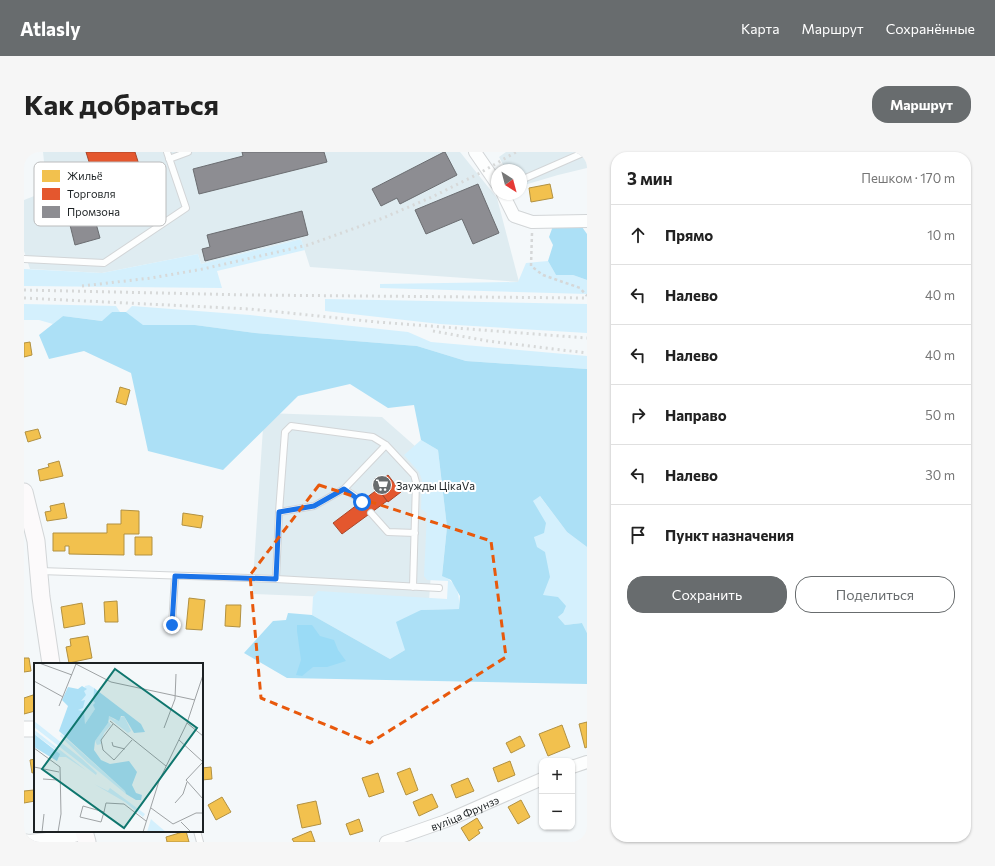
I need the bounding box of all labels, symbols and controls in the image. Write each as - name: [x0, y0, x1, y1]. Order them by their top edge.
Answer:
- text: Atlasly: [20, 17, 81, 40]
- text: Карта: [741, 20, 779, 37]
- text: Маршрут: [801, 20, 864, 37]
- text: Сохранённые: [886, 20, 975, 37]
- button: Маршрут: [872, 86, 971, 123]
- text: Как добраться: [24, 87, 219, 121]
- legend: [34, 162, 166, 226]
- north arrow: [491, 164, 527, 200]
- text: 3 мин: [627, 168, 673, 189]
- text: Жильё: [67, 169, 103, 182]
- text: Пешком · 170 m: [861, 170, 955, 186]
- text: Торговля: [67, 187, 116, 200]
- text: Промзона: [67, 205, 120, 218]
- icon: ahead: [627, 224, 649, 246]
- text: Прямо: [665, 226, 713, 244]
- text: 10 m: [927, 227, 955, 243]
- icon: left: [627, 284, 649, 306]
- text: Налево: [665, 286, 718, 304]
- text: 40 m: [925, 287, 955, 303]
- icon: left: [627, 344, 649, 366]
- text: Налево: [665, 346, 718, 364]
- text: 40 m: [925, 347, 955, 363]
- icon: right: [627, 404, 649, 426]
- text: Направо: [665, 406, 727, 424]
- text: 50 m: [925, 407, 955, 423]
- icon: left: [627, 464, 649, 486]
- text: Налево: [665, 466, 718, 484]
- text: 30 m: [925, 467, 955, 483]
- supermarket icon: Заужды ЦікаVа: [371, 474, 393, 496]
- place label: Заужды ЦікаVа: [396, 479, 475, 492]
- route start: [353, 493, 371, 511]
- icon: arrive: [627, 524, 649, 546]
- text: Пункт назначения: [665, 526, 794, 544]
- button: Сохранить: [627, 576, 787, 613]
- button: Поделиться: [795, 576, 955, 613]
- route end: [163, 616, 181, 634]
- inset map: [34, 663, 203, 832]
- map controls: [539, 758, 575, 830]
- button: +: [539, 758, 575, 794]
- street label: вуліца Фрунзэ: [429, 792, 501, 832]
- button: −: [539, 794, 575, 830]

